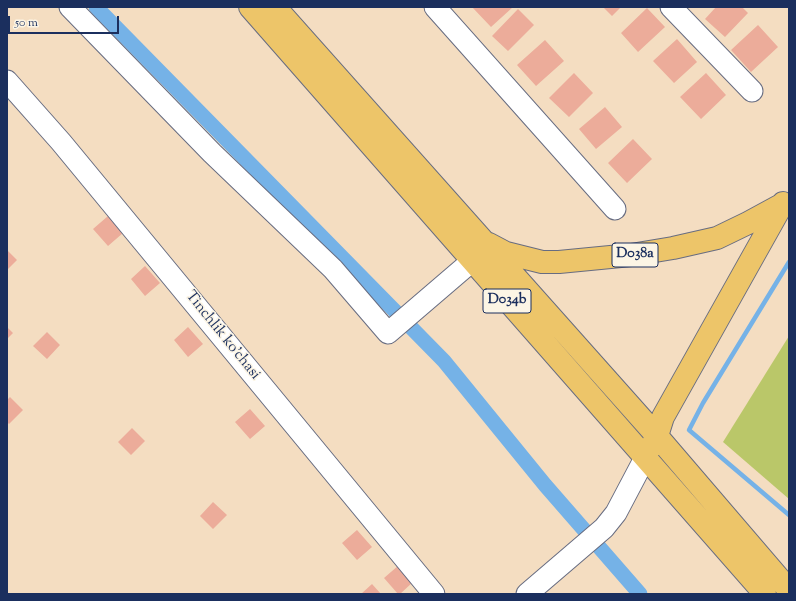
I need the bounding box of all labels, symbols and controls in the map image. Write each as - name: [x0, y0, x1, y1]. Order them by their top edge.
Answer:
- scale bar: [10, 8, 121, 34]
- text: 50 m: [15, 14, 38, 32]
- road number: D038a: [612, 243, 658, 267]
- street label: Tinchlik ko'chasi: [181, 288, 263, 384]
- road number: D034b: [483, 289, 531, 313]

